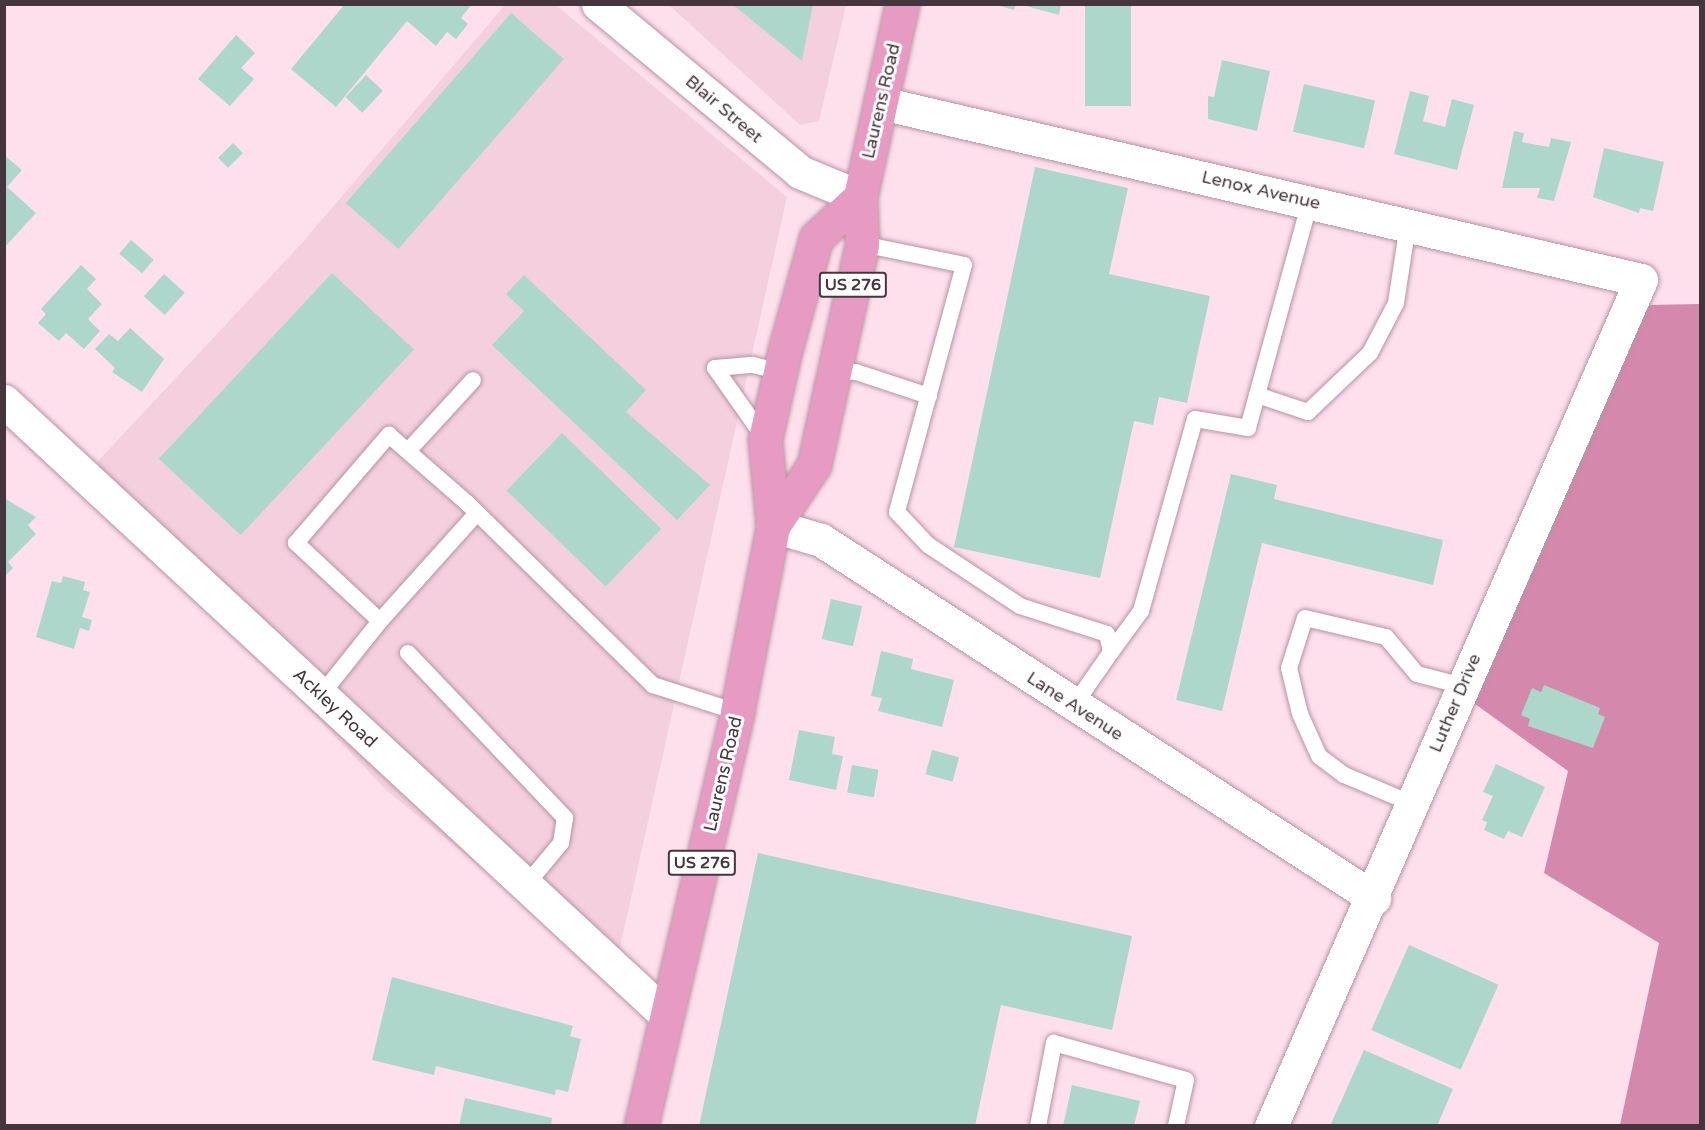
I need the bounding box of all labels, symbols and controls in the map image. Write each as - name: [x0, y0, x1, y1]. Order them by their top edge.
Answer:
- street label: Laurens Road: [857, 41, 905, 161]
- street label: Blair Street: [681, 70, 767, 148]
- street label: Lenox Avenue: [1200, 166, 1322, 214]
- road number: US 276: [818, 272, 888, 298]
- street label: Luther Drive: [1424, 650, 1486, 756]
- street label: Ackley Road: [289, 664, 381, 752]
- street label: Lane Avenue: [1023, 667, 1127, 745]
- street label: Laurens Road: [699, 714, 747, 834]
- road number: US 276: [668, 850, 736, 876]

